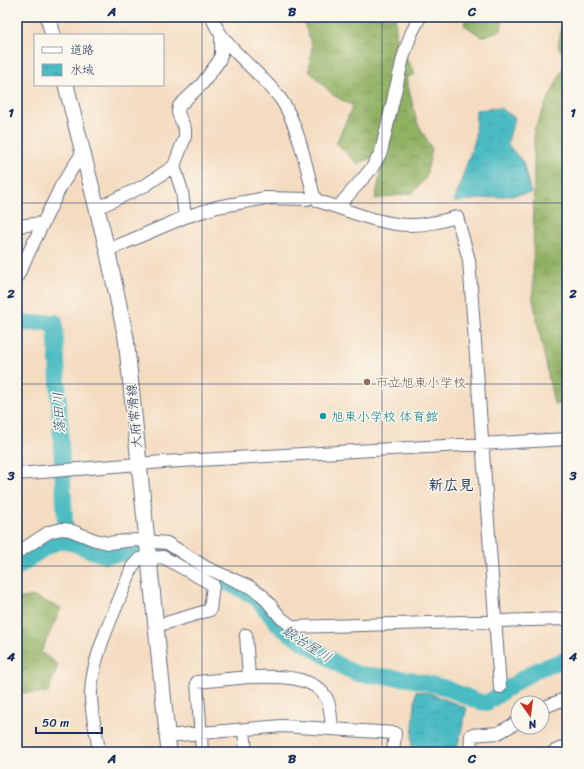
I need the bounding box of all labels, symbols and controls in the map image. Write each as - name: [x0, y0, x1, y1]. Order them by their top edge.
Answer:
- text: A: [107, 0, 116, 23]
- text: B: [288, 0, 297, 23]
- text: C: [467, 0, 477, 23]
- legend: [34, 34, 164, 86]
- text: 道路: [70, 39, 94, 61]
- text: 水域: [70, 59, 94, 81]
- text: 1: [8, 101, 14, 124]
- text: 1: [570, 101, 576, 124]
- text: 2: [6, 282, 15, 305]
- text: 2: [568, 282, 577, 305]
- place label: 市立旭東小学校: [375, 371, 466, 394]
- marker: 市立旭東小学校: [362, 377, 372, 387]
- street label: 大府常滑線: [120, 382, 148, 449]
- water label: 落田川: [45, 391, 73, 435]
- place label: 旭東小学校 体育館: [331, 405, 438, 428]
- marker: 旭東小学校 体育館: [318, 411, 328, 421]
- text: 3: [6, 464, 15, 487]
- text: 3: [568, 464, 577, 487]
- district label: 新広見: [428, 472, 474, 498]
- water label: 鍛治屋川: [277, 618, 337, 670]
- text: 4: [6, 645, 16, 668]
- text: 4: [568, 645, 578, 668]
- north arrow: [510, 695, 550, 735]
- scale bar: [36, 709, 102, 735]
- text: 50 m: [42, 712, 69, 734]
- text: N: [526, 714, 539, 734]
- text: A: [107, 747, 116, 769]
- text: B: [288, 747, 297, 769]
- text: C: [467, 747, 477, 769]

